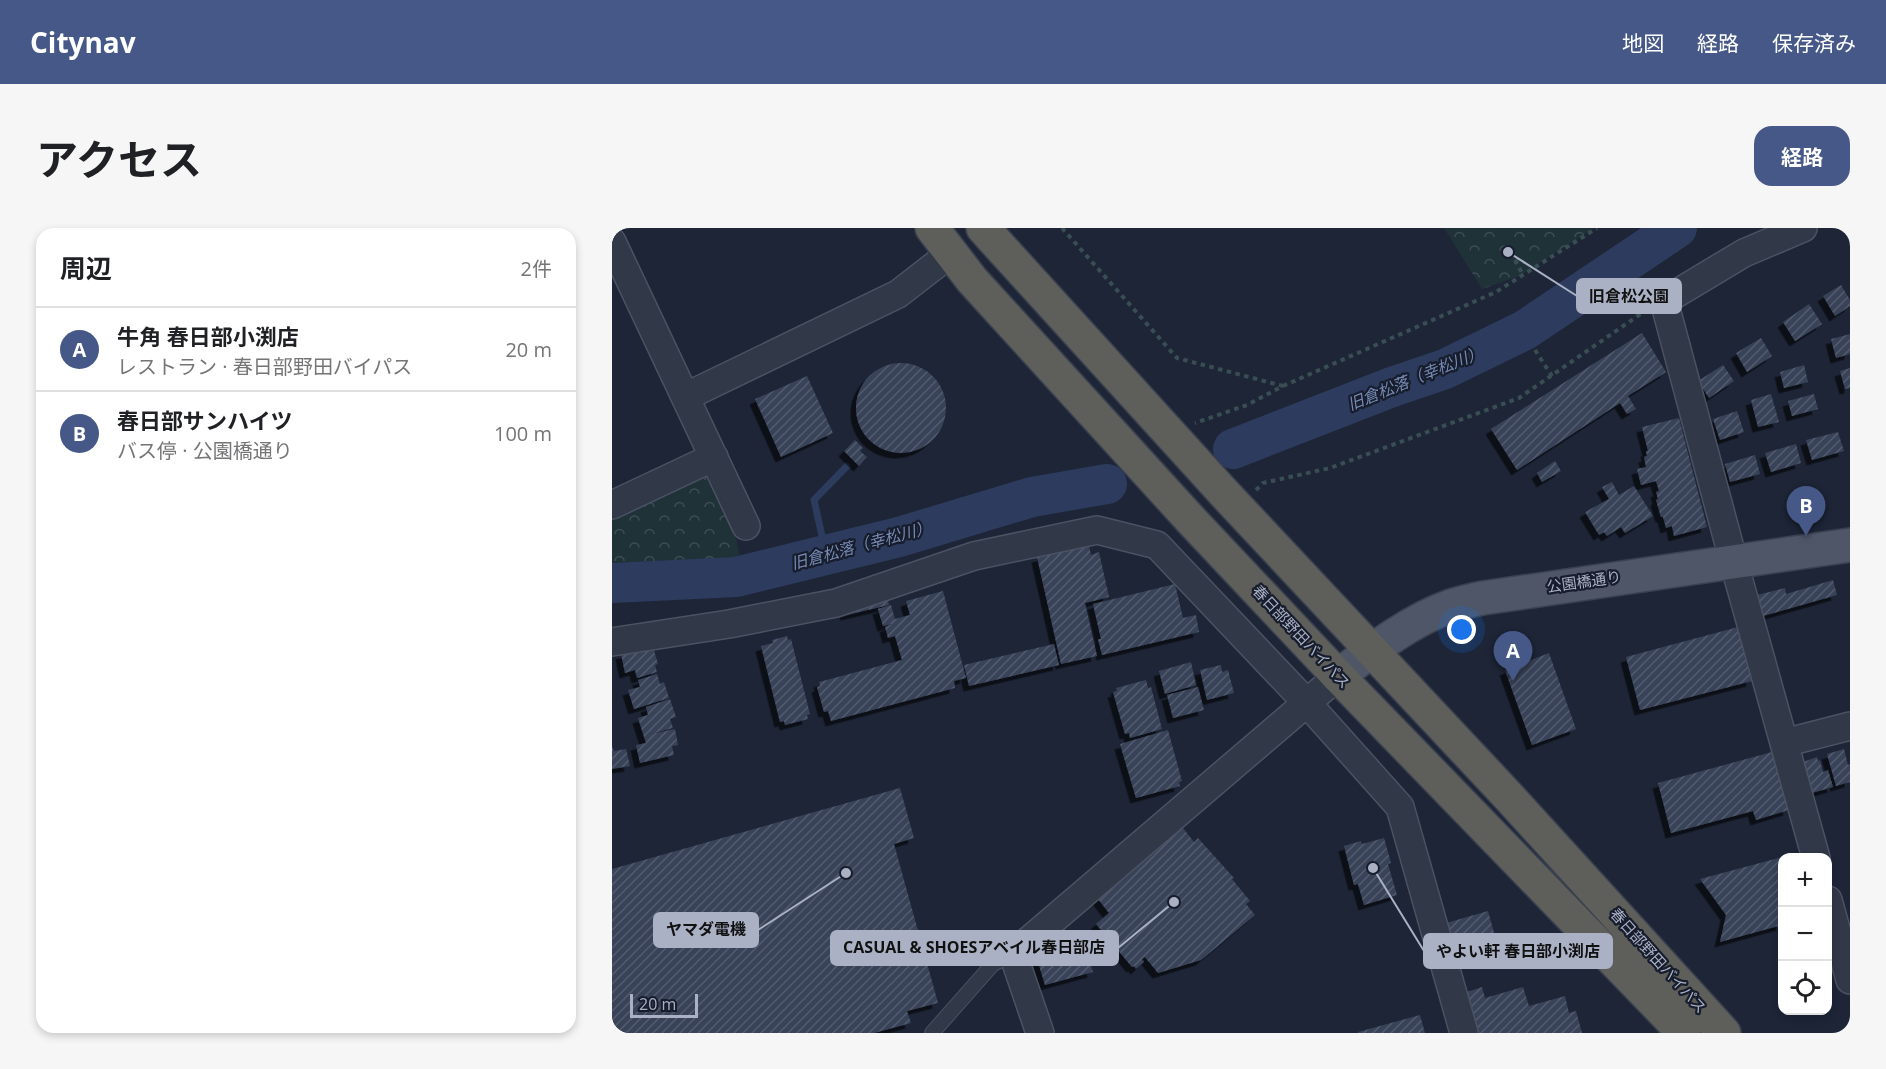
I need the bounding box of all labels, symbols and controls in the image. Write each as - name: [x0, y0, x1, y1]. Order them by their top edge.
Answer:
- text: Citynav: [30, 23, 136, 61]
- text: 地図: [1622, 29, 1664, 57]
- text: 経路: [1697, 29, 1739, 57]
- text: 保存済み: [1772, 29, 1856, 57]
- button: 経路: [1754, 126, 1850, 186]
- text: アクセス: [36, 130, 202, 187]
- text: 周辺: [60, 250, 112, 286]
- text: 2件: [521, 255, 552, 282]
- callout: 旧倉松公園: [1577, 279, 1681, 313]
- text: 旧倉松公園: [1589, 285, 1669, 307]
- text: 牛角 春日部小渕店: [117, 321, 299, 351]
- text: A: [73, 336, 86, 363]
- text: 20 m: [505, 336, 552, 363]
- water label: 旧倉松落（幸松川）: [1344, 341, 1486, 415]
- text: レストラン · 春日部野田バイパス: [117, 353, 412, 380]
- text: 春日部サンハイツ: [117, 405, 293, 435]
- text: B: [73, 420, 86, 447]
- text: 100 m: [494, 420, 552, 447]
- text: バス停 · 公園橋通り: [117, 437, 293, 464]
- pin: B: [1786, 486, 1826, 536]
- water label: 旧倉松落（幸松川）: [789, 516, 933, 574]
- street label: 公園橋通り: [1545, 566, 1622, 596]
- street label: 春日部野田バイパス: [1248, 580, 1355, 692]
- your location: [1447, 615, 1476, 644]
- pin: A: [1494, 632, 1532, 681]
- map controls: [1778, 853, 1832, 1015]
- button: +: [1778, 853, 1832, 907]
- street label: 春日部野田バイパス: [1606, 904, 1711, 1017]
- button: −: [1778, 907, 1832, 961]
- callout: ヤマダ電機: [654, 913, 758, 947]
- text: ヤマダ電機: [666, 918, 746, 940]
- callout: CASUAL & SHOESアベイル春日部店: [831, 931, 1118, 965]
- callout: やよい軒 春日部小渕店: [1424, 934, 1612, 968]
- text: CASUAL & SHOESアベイル春日部店: [843, 936, 1105, 958]
- text: やよい軒 春日部小渕店: [1436, 940, 1600, 962]
- button: locate: [1778, 961, 1832, 1015]
- scale bar: [630, 991, 698, 1018]
- text: 20 m: [639, 993, 676, 1015]

